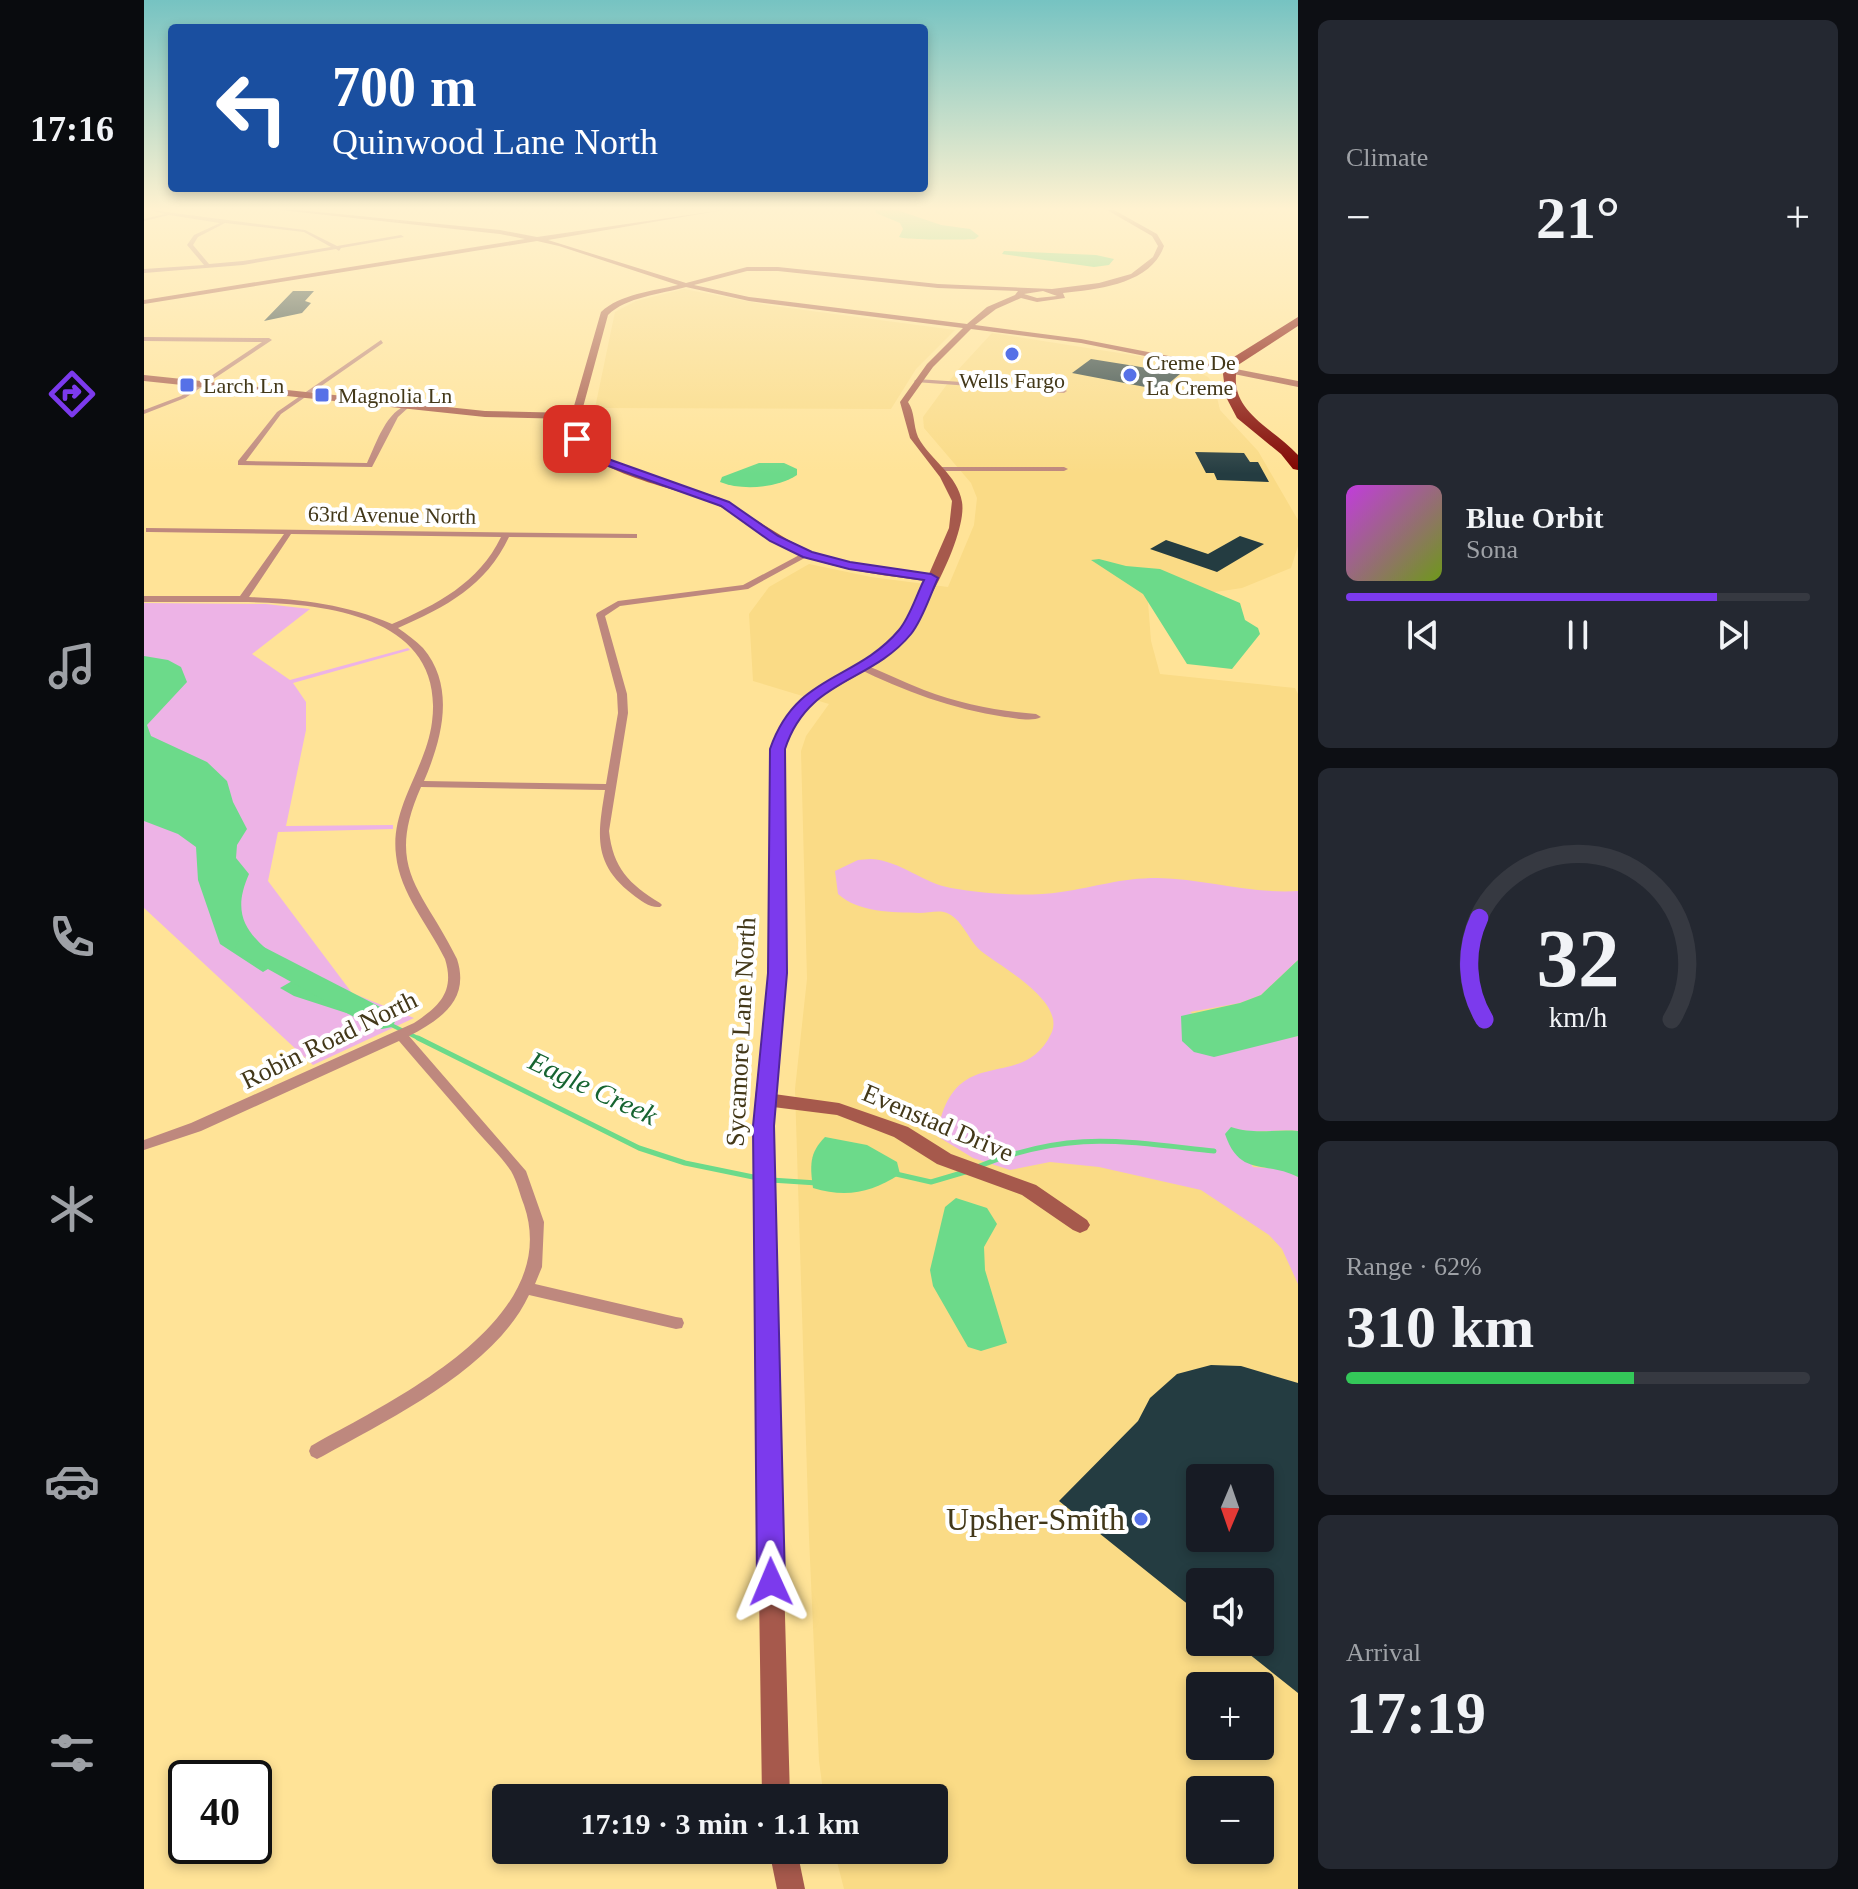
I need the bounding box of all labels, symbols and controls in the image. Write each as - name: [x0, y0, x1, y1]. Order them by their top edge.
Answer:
- icon: left: [200, 56, 304, 160]
- text: 700 m: [332, 56, 477, 118]
- text: 17:16: [30, 109, 114, 149]
- text: Quinwood Lane North: [332, 122, 658, 162]
- text: Climate: [1346, 143, 1428, 172]
- text: 21°: [1536, 185, 1620, 251]
- text: −: [1346, 193, 1371, 242]
- text: +: [1785, 193, 1810, 242]
- marker: Wells Fargo: [1003, 345, 1021, 363]
- place label: Creme De La Creme: [1146, 350, 1236, 400]
- icon: directions: [44, 366, 100, 422]
- marker: Creme De La Creme: [1121, 366, 1139, 384]
- place label: Wells Fargo: [959, 368, 1065, 393]
- place label: Larch Ln: [203, 373, 284, 398]
- marker: Larch Ln: [178, 376, 196, 394]
- place label: Magnolia Ln: [338, 383, 452, 408]
- marker: Magnolia Ln: [313, 386, 331, 404]
- pin: [543, 405, 611, 473]
- icon: arrive: [555, 417, 599, 461]
- street label: 63rd Avenue North: [308, 501, 476, 529]
- text: Blue Orbit: [1466, 501, 1604, 534]
- text: Sona: [1466, 535, 1518, 564]
- icon: previous: [1401, 613, 1445, 657]
- icon: pause: [1556, 613, 1600, 657]
- icon: next: [1711, 613, 1755, 657]
- icon: music: [44, 638, 100, 694]
- icon: phone: [44, 909, 100, 965]
- text: 32: [1536, 912, 1620, 1004]
- street label: Sycamore Lane North: [721, 917, 761, 1147]
- street label: Robin Road North: [236, 985, 422, 1095]
- text: km/h: [1549, 1003, 1607, 1034]
- water label: Eagle Creek: [523, 1044, 663, 1131]
- street label: Evenstad Drive: [858, 1078, 1018, 1168]
- icon: climate: [44, 1181, 100, 1237]
- text: Range · 62%: [1346, 1252, 1482, 1281]
- text: 310 km: [1346, 1294, 1534, 1360]
- icon: car: [44, 1453, 100, 1509]
- north arrow: [1186, 1464, 1274, 1552]
- map controls: [1186, 1464, 1274, 1864]
- place label: Upsher-Smith: [946, 1501, 1125, 1537]
- marker: Upsher-Smith: [1132, 1510, 1150, 1528]
- position arrow: [729, 1540, 813, 1624]
- button: sound: [1186, 1568, 1274, 1656]
- text: Arrival: [1346, 1638, 1421, 1667]
- button: +: [1186, 1672, 1274, 1760]
- text: 17:19: [1346, 1680, 1486, 1746]
- icon: filters: [44, 1725, 100, 1781]
- speed limit sign: 40: [168, 1760, 272, 1864]
- button: −: [1186, 1776, 1274, 1864]
- text: 17:19 · 3 min · 1.1 km: [580, 1807, 860, 1840]

